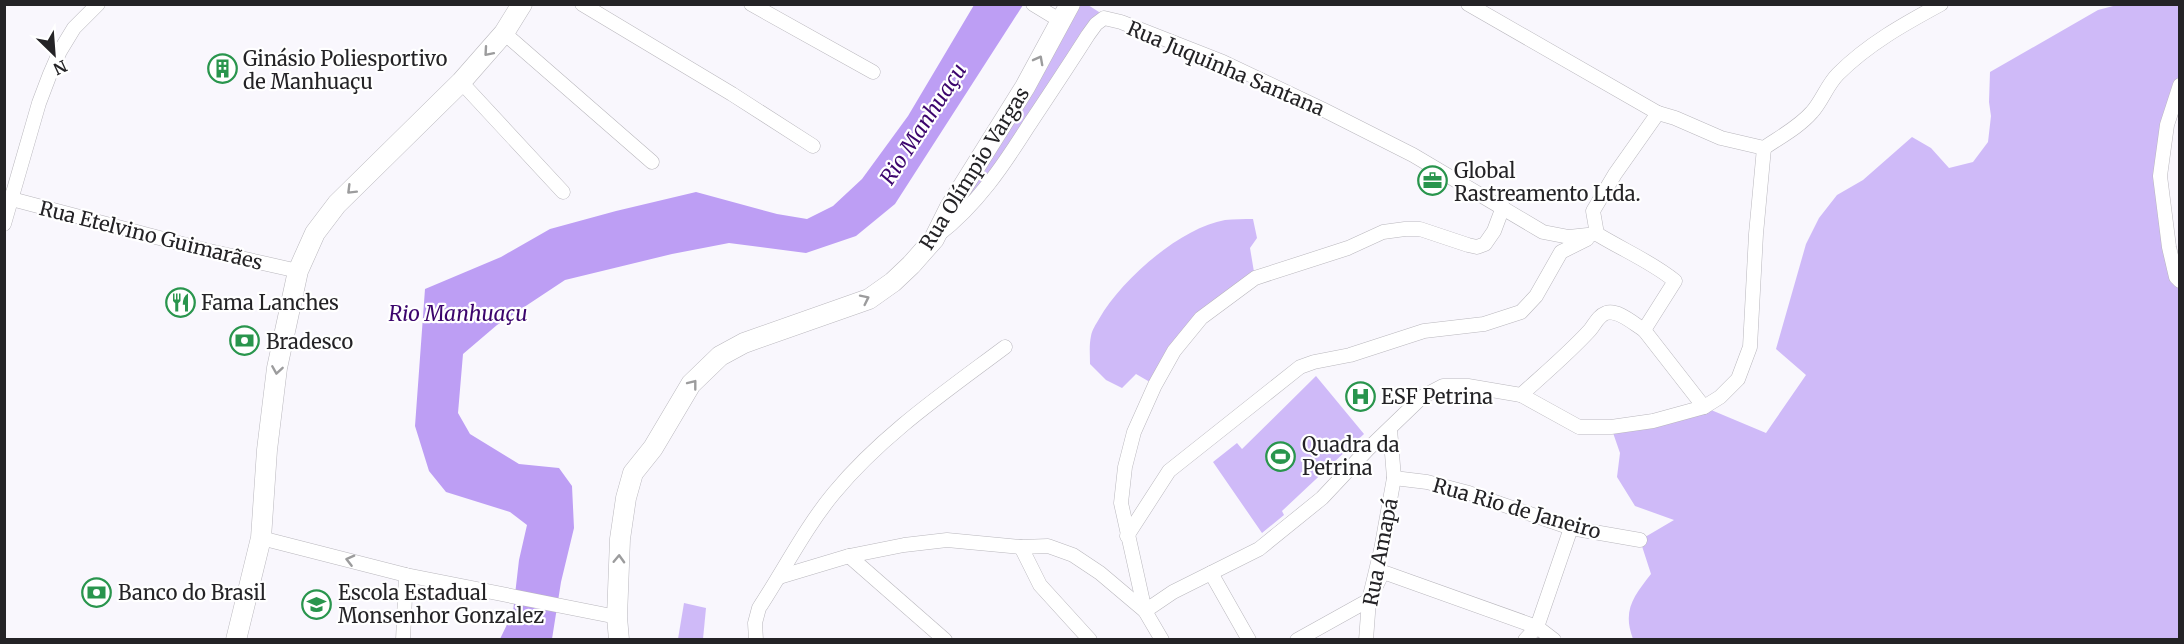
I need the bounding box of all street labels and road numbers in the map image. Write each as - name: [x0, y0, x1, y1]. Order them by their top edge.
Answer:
- street label: Rua Juquinha Santana: [1124, 15, 1329, 121]
- street label: Rua Olímpio Vargas: [914, 82, 1034, 254]
- street label: Rua Etelvino Guimarães: [37, 195, 265, 275]
- street label: Rua Rio de Janeiro: [1430, 472, 1604, 544]
- street label: Rua Amapá: [1357, 496, 1403, 608]

